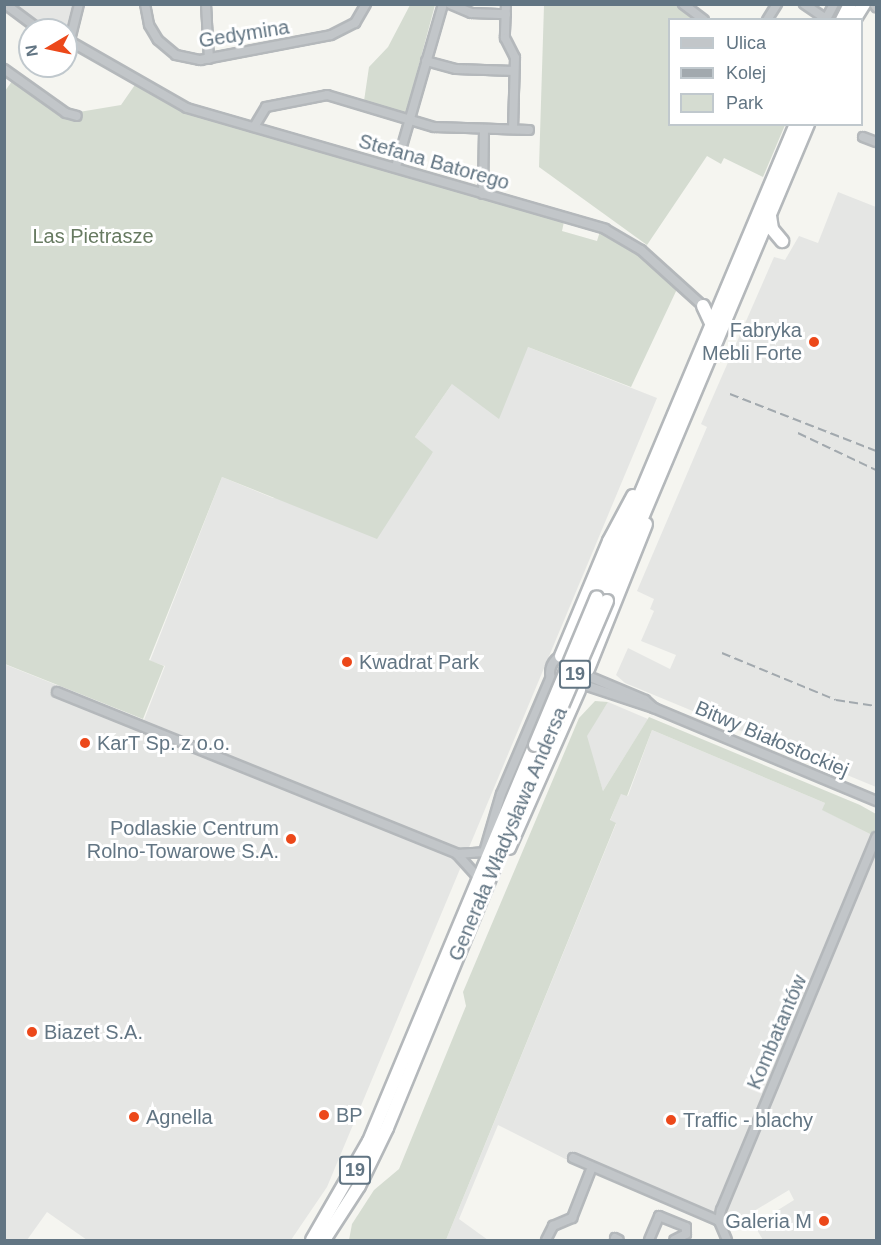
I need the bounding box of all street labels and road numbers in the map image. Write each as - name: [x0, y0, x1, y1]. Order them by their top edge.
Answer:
- street label: Gedymina: [197, 15, 291, 53]
- street label: Stefana Batorego: [356, 129, 512, 195]
- road number: 19: [558, 659, 592, 689]
- street label: Bitwy Białostockiej: [692, 696, 852, 782]
- street label: Generała Władysława Andersa: [443, 703, 573, 965]
- street label: Kombatantów: [742, 971, 812, 1093]
- road number: 19: [338, 1155, 372, 1185]

